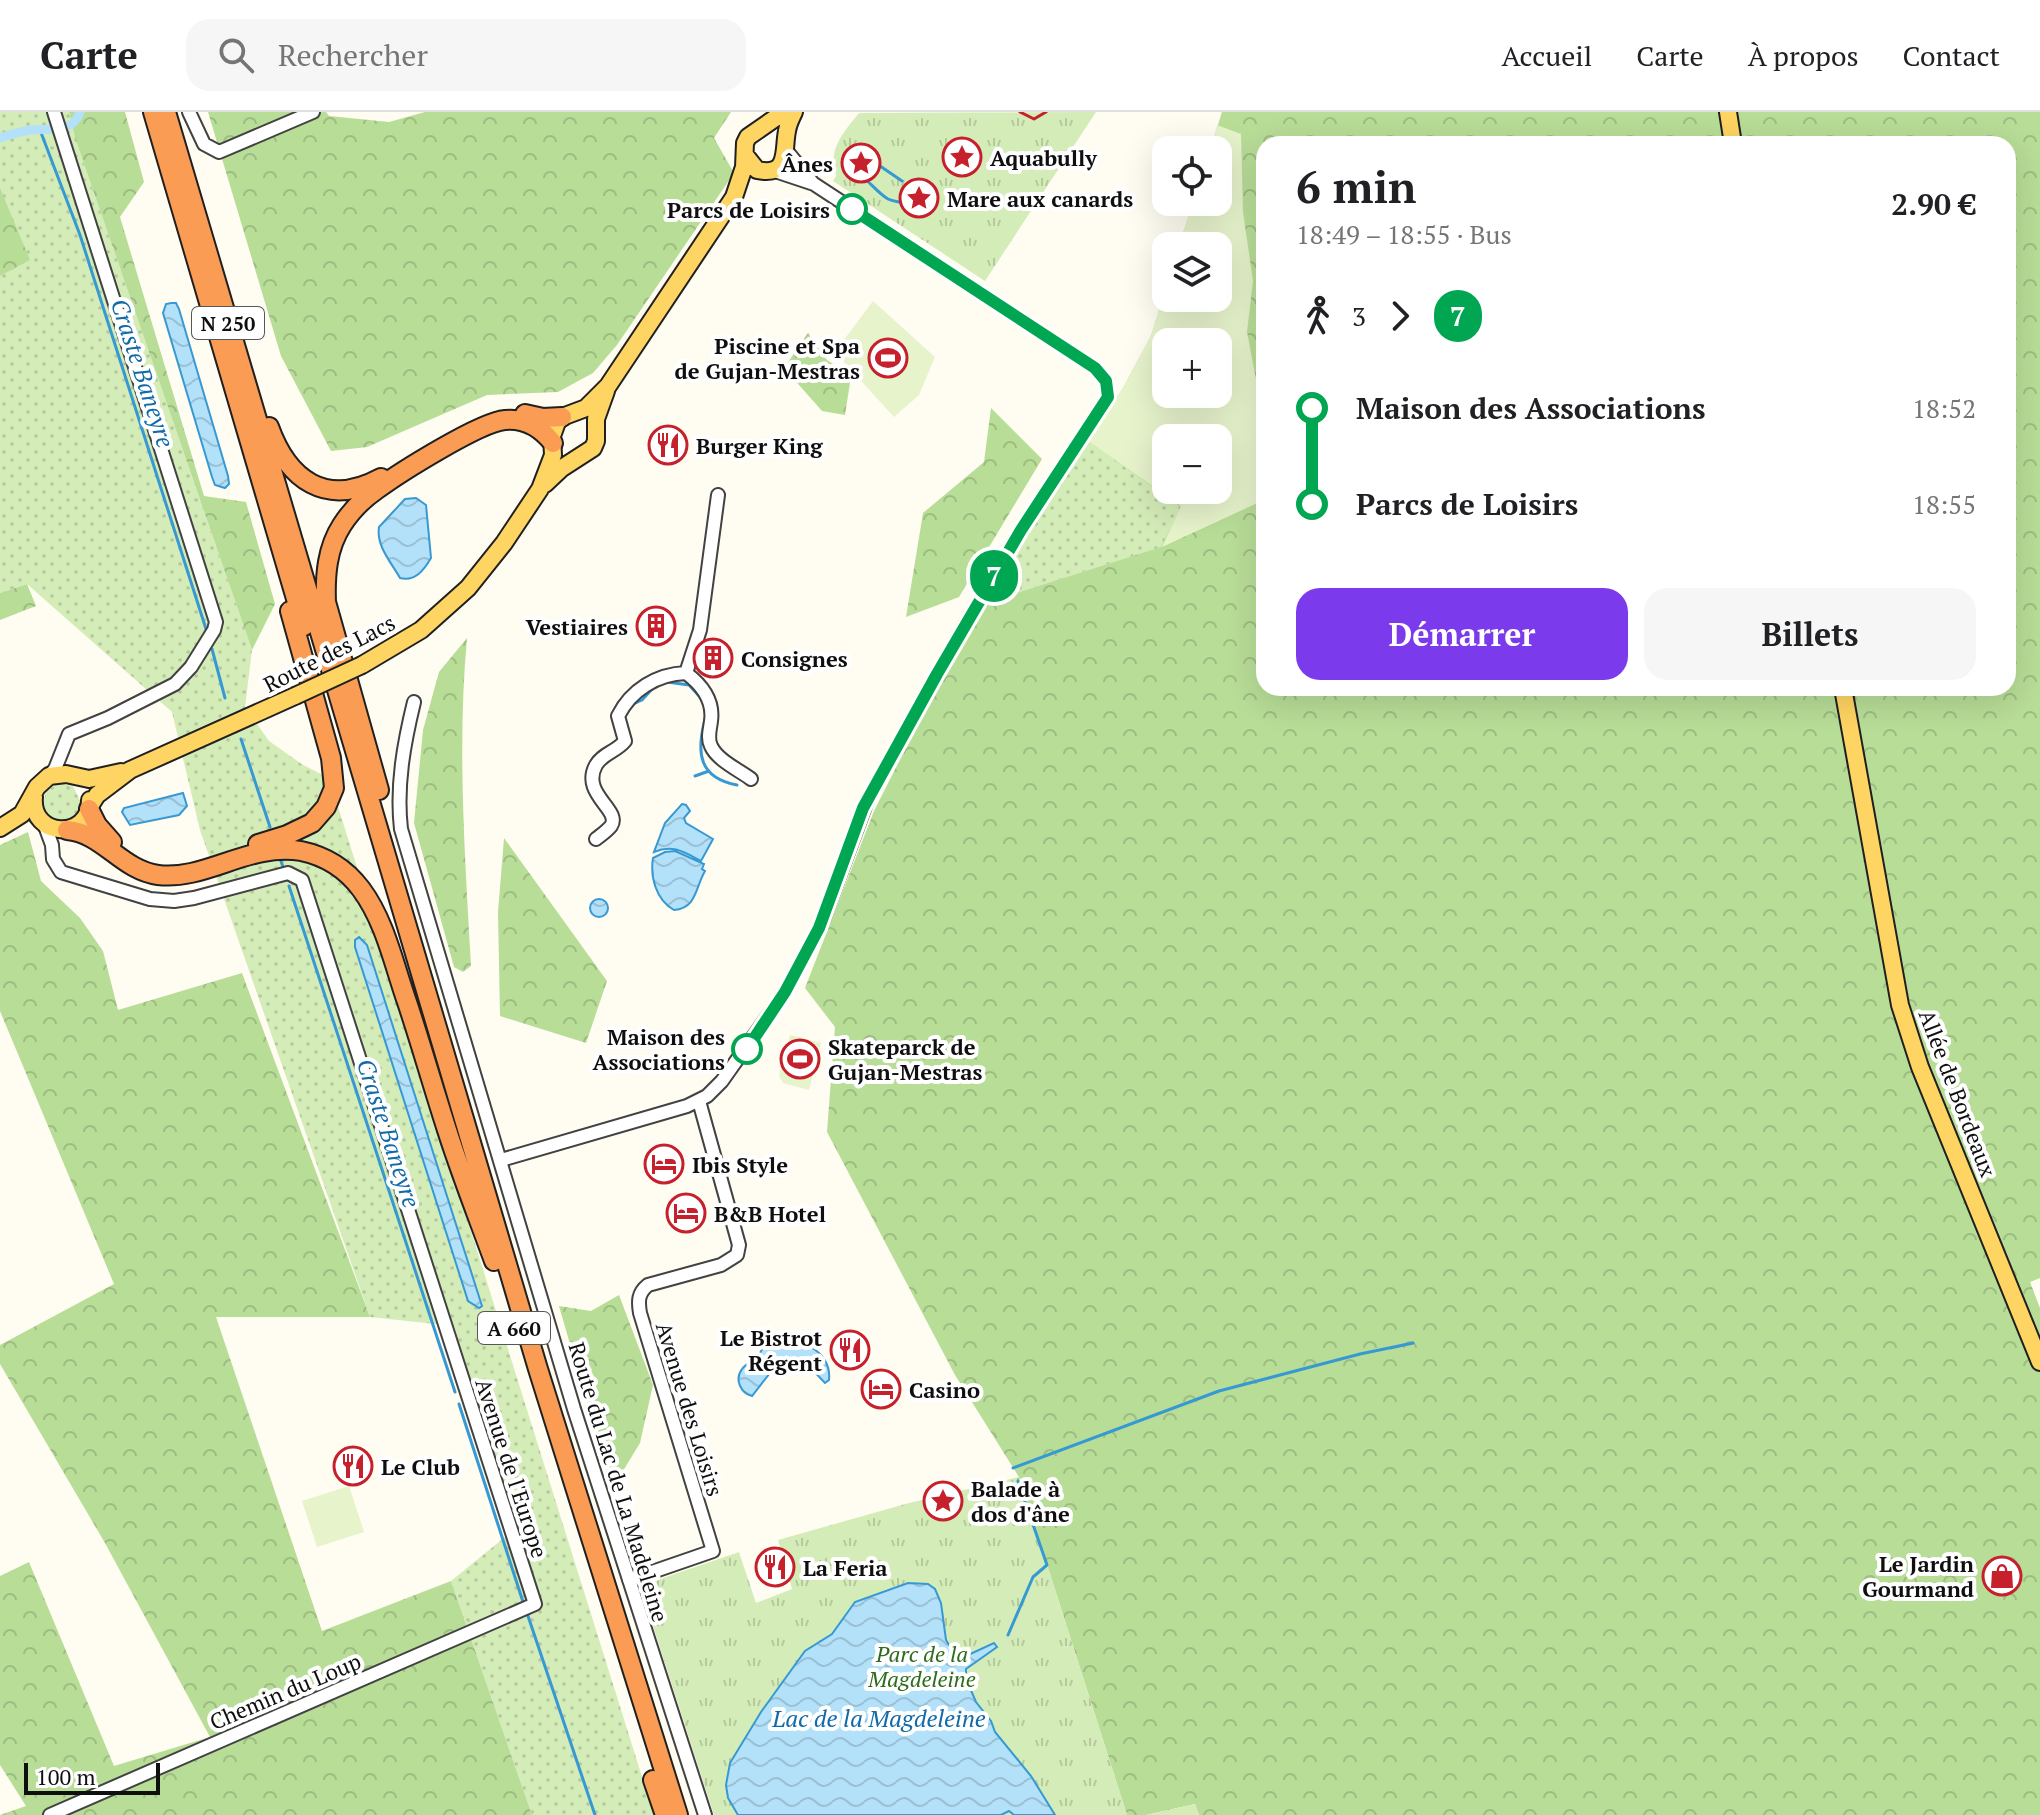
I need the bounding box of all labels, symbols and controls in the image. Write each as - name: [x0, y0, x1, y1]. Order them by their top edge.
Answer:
- search box: [186, 19, 746, 91]
- text: Carte: [40, 30, 138, 80]
- icon: search: [214, 33, 258, 77]
- text: Rechercher: [278, 35, 428, 75]
- text: Accueil: [1502, 37, 1592, 74]
- text: Carte: [1636, 37, 1704, 74]
- text: À propos: [1748, 37, 1859, 74]
- text: Contact: [1903, 37, 2000, 74]
- place icon: Aquabully: [941, 136, 983, 178]
- map controls: [1152, 136, 1232, 504]
- button: locate: [1152, 136, 1232, 216]
- place icon: Ânes: [840, 142, 882, 184]
- place label: Aquabully: [990, 143, 1097, 172]
- place label: Ânes: [781, 149, 833, 178]
- text: 6 min: [1296, 157, 1416, 216]
- place icon: Mare aux canards: [898, 177, 940, 219]
- place label: Mare aux canards: [947, 184, 1133, 213]
- text: 2.90 €: [1891, 184, 1976, 224]
- marker: Parcs de Loisirs: [837, 194, 867, 224]
- place label: Parcs de Loisirs: [667, 195, 830, 224]
- text: 18:49 – 18:55 · Bus: [1296, 217, 1512, 251]
- button: layers: [1152, 232, 1232, 312]
- water label: Craste Baneyre: [104, 294, 182, 452]
- icon: walk: [1296, 294, 1340, 338]
- icon: forward: [1378, 294, 1422, 338]
- text: 7: [1450, 297, 1466, 334]
- text: 3: [1352, 299, 1366, 333]
- road number: N 250: [192, 307, 264, 339]
- button: +: [1152, 328, 1232, 408]
- place label: Piscine et Spa de Gujan-Mestras: [675, 331, 860, 385]
- sports icon: Piscine et Spa de Gujan-Mestras: [867, 337, 909, 379]
- text: Maison des Associations: [1356, 388, 1705, 428]
- text: 18:52: [1912, 391, 1976, 425]
- restaurant icon: Burger King: [647, 424, 689, 466]
- button: −: [1152, 424, 1232, 504]
- place label: Burger King: [696, 431, 823, 460]
- text: Parcs de Loisirs: [1356, 484, 1578, 524]
- text: 18:55: [1912, 487, 1976, 521]
- line badge: 7: [968, 550, 1020, 602]
- text: 7: [986, 557, 1002, 594]
- button: Démarrer: [1296, 588, 1628, 680]
- button: Billets: [1644, 588, 1976, 680]
- building icon: Vestiaires: [635, 605, 677, 647]
- street label: Route des Lacs: [258, 607, 400, 699]
- place label: Vestiaires: [525, 612, 628, 641]
- building icon: Consignes: [692, 637, 734, 679]
- place label: Consignes: [741, 644, 848, 673]
- street label: Allée de Bordeaux: [1913, 1005, 2003, 1181]
- place label: Maison des Associations: [593, 1022, 725, 1076]
- place label: Skateparck de Gujan-Mestras: [828, 1032, 983, 1086]
- marker: Maison des Associations: [732, 1034, 762, 1064]
- sports icon: Skateparck de Gujan-Mestras: [779, 1038, 821, 1080]
- water label: Craste Baneyre: [350, 1054, 428, 1212]
- hotel icon: Ibis Style: [643, 1143, 685, 1185]
- place label: Ibis Style: [692, 1150, 788, 1179]
- hotel icon: B&B Hotel: [665, 1192, 707, 1234]
- place label: B&B Hotel: [714, 1199, 826, 1228]
- road number: A 660: [478, 1312, 550, 1344]
- street label: Avenue des Loisirs: [650, 1318, 730, 1500]
- place label: Le Bistrot Régent: [720, 1323, 822, 1377]
- restaurant icon: Le Bistrot Régent: [829, 1329, 871, 1371]
- street label: Route du Lac de La Madeleine: [563, 1339, 675, 1625]
- hotel icon: Casino: [860, 1368, 902, 1410]
- street label: Avenue de l'Europe: [469, 1375, 555, 1561]
- place label: Casino: [909, 1375, 980, 1404]
- restaurant icon: Le Club: [332, 1445, 374, 1487]
- place label: Le Club: [381, 1452, 460, 1481]
- place label: Balade à dos d'âne: [971, 1474, 1070, 1528]
- place icon: Balade à dos d'âne: [922, 1480, 964, 1522]
- restaurant icon: La Feria: [754, 1546, 796, 1588]
- place label: Le Jardin Gourmand: [1862, 1549, 1974, 1603]
- place label: La Feria: [803, 1553, 888, 1582]
- shop icon: Le Jardin Gourmand: [1981, 1555, 2023, 1597]
- park label: Parc de la Magdeleine: [867, 1639, 976, 1693]
- street label: Chemin du Loup: [205, 1646, 365, 1736]
- water label: Lac de la Magdeleine: [771, 1702, 986, 1734]
- scale bar: [24, 1759, 160, 1795]
- text: 100 m: [36, 1762, 96, 1791]

